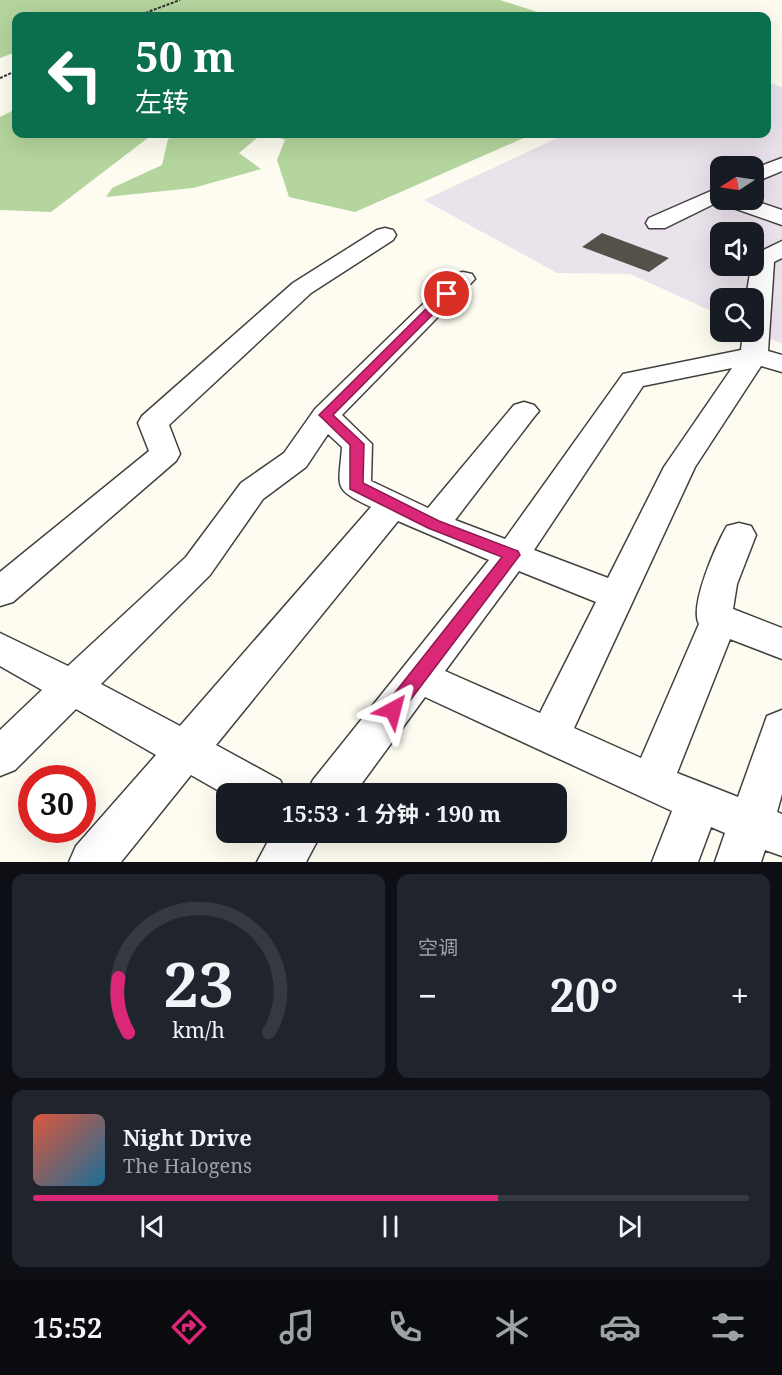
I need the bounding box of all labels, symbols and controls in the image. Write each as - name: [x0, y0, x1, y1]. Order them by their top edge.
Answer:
- text: 50 m: [135, 27, 235, 84]
- icon: left: [36, 36, 114, 114]
- text: 左转: [135, 83, 189, 120]
- north arrow: [710, 156, 764, 210]
- map controls: [710, 156, 764, 342]
- button: sound: [710, 222, 764, 276]
- pin: [421, 268, 472, 319]
- icon: arrive: [430, 277, 463, 310]
- button: search: [710, 288, 764, 342]
- position arrow: [361, 678, 425, 742]
- speed limit sign: 30: [18, 765, 96, 843]
- text: 15:53 · 1 分钟 · 190 m: [282, 798, 501, 828]
- text: 空调: [418, 934, 458, 961]
- text: 23: [163, 940, 234, 1025]
- text: 20°: [549, 964, 618, 1025]
- text: −: [418, 973, 437, 1018]
- text: +: [731, 973, 749, 1018]
- text: km/h: [172, 1015, 225, 1044]
- text: Night Drive: [123, 1122, 252, 1152]
- text: The Halogens: [123, 1152, 252, 1179]
- icon: previous: [136, 1210, 169, 1243]
- icon: pause: [374, 1210, 407, 1243]
- icon: next: [613, 1210, 646, 1243]
- icon: directions: [168, 1306, 210, 1348]
- icon: music: [276, 1306, 318, 1348]
- icon: phone: [384, 1306, 426, 1348]
- icon: climate: [491, 1306, 533, 1348]
- icon: car: [599, 1306, 641, 1348]
- icon: filters: [707, 1306, 749, 1348]
- text: 15:52: [33, 1309, 102, 1346]

